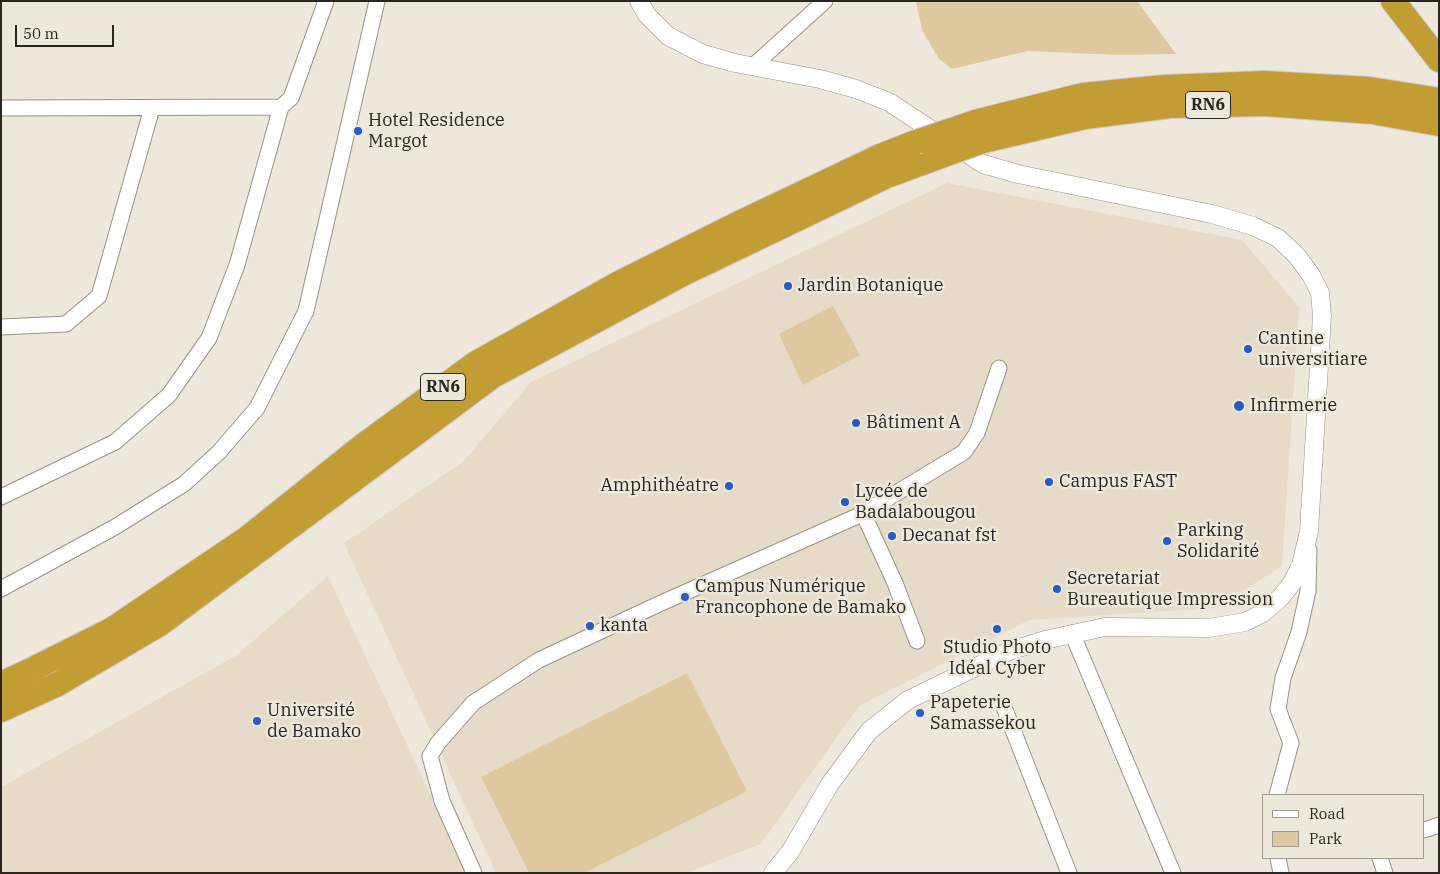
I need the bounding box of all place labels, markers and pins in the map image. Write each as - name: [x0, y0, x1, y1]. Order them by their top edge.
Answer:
- place label: Hotel Residence Margot: [368, 110, 505, 152]
- marker: Hotel Residence Margot: [352, 125, 364, 137]
- place label: Jardin Botanique: [798, 275, 943, 297]
- marker: Jardin Botanique: [782, 280, 794, 292]
- place label: Cantine universitiare: [1258, 328, 1367, 370]
- marker: Cantine universitiare: [1242, 343, 1254, 355]
- place label: Infirmerie: [1250, 395, 1337, 417]
- marker: Infirmerie: [1232, 399, 1246, 413]
- place label: Bâtiment A: [866, 412, 961, 434]
- marker: Bâtiment A: [850, 417, 862, 429]
- place label: Campus FAST: [1059, 471, 1177, 493]
- place label: Amphithéatre: [601, 475, 719, 497]
- marker: Campus FAST: [1043, 476, 1055, 488]
- marker: Amphithéatre: [723, 480, 735, 492]
- place label: Lycée de Badalabougou: [855, 481, 976, 524]
- marker: Lycée de Badalabougou: [839, 496, 851, 508]
- place label: Parking Solidarité: [1177, 520, 1259, 562]
- place label: Decanat fst: [902, 525, 996, 547]
- marker: Decanat fst: [886, 530, 898, 542]
- marker: Parking Solidarité: [1161, 535, 1173, 547]
- place label: Secretariat Bureautique Impression: [1067, 568, 1273, 610]
- place label: Campus Numérique Francophone de Bamako: [695, 576, 906, 618]
- marker: Secretariat Bureautique Impression: [1051, 583, 1063, 595]
- marker: Campus Numérique Francophone de Bamako: [679, 591, 691, 603]
- place label: kanta: [600, 615, 648, 637]
- marker: kanta: [584, 620, 596, 632]
- marker: Studio Photo Idéal Cyber: [991, 623, 1003, 635]
- place label: Studio Photo Idéal Cyber: [943, 637, 1051, 680]
- place label: Papeterie Samassekou: [930, 692, 1036, 734]
- place label: Université de Bamako: [267, 700, 361, 742]
- marker: Papeterie Samassekou: [914, 707, 926, 719]
- marker: Université de Bamako: [251, 715, 263, 727]

